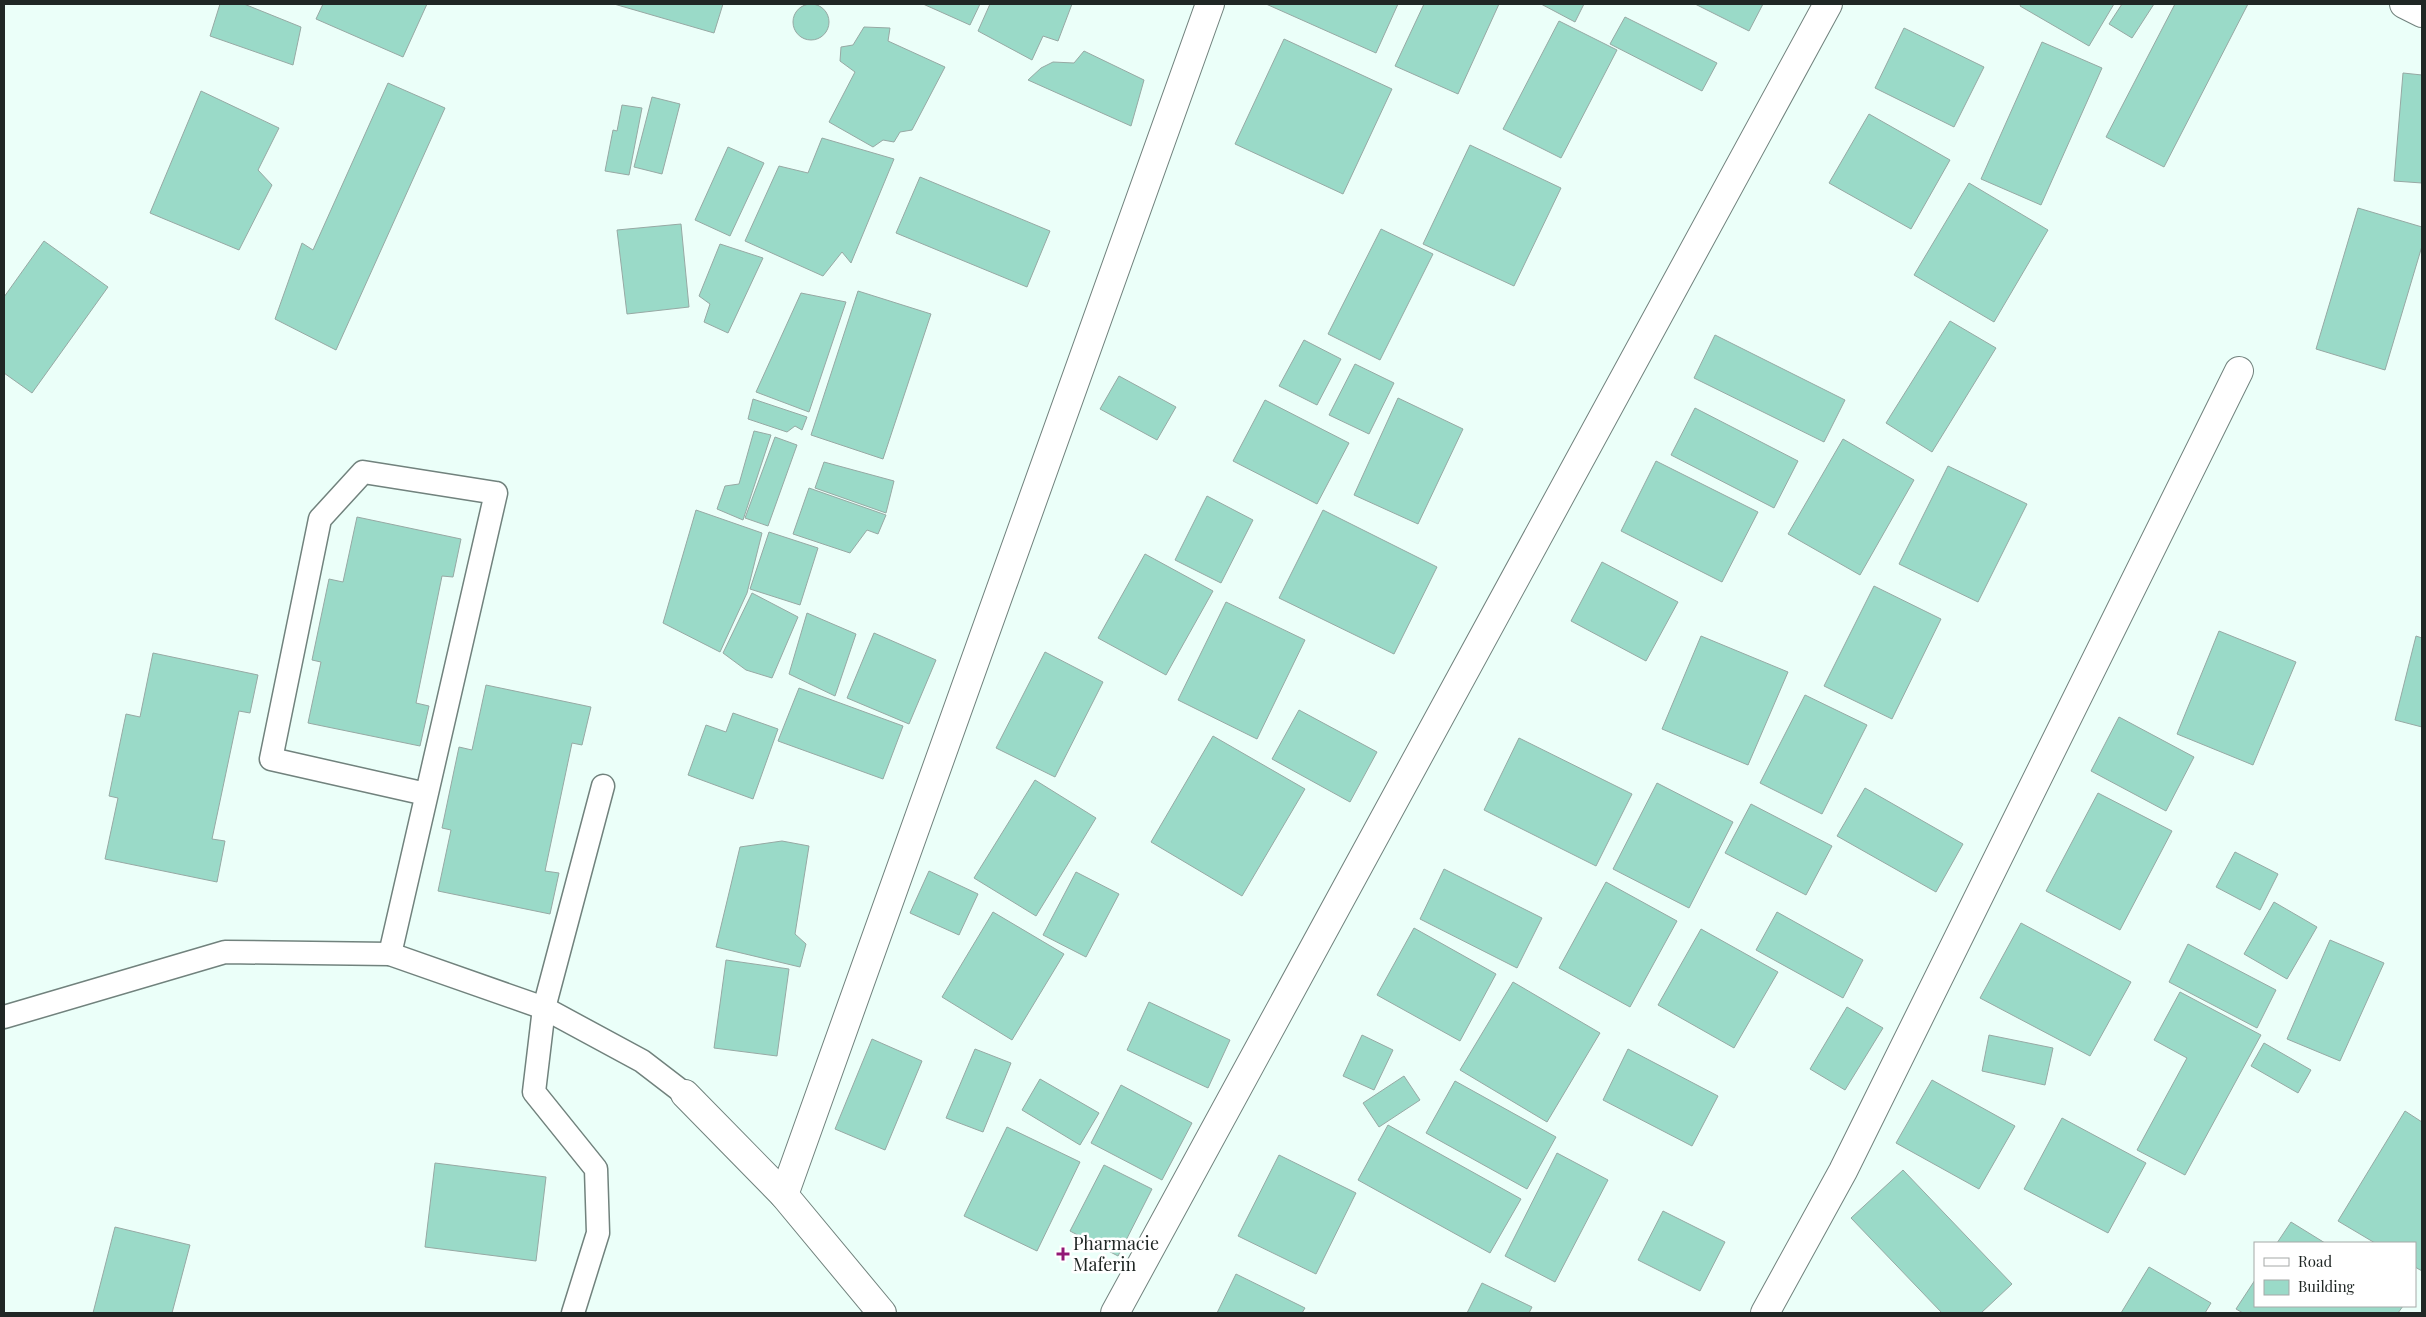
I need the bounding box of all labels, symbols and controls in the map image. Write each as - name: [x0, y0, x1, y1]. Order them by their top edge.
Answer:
- place label: Pharmacie Maferin: [1073, 1231, 1159, 1276]
- legend: [2254, 1242, 2416, 1307]
- marker: Pharmacie Maferin: [1057, 1248, 1069, 1260]
- text: Road: [2298, 1251, 2332, 1271]
- text: Building: [2298, 1276, 2355, 1296]

